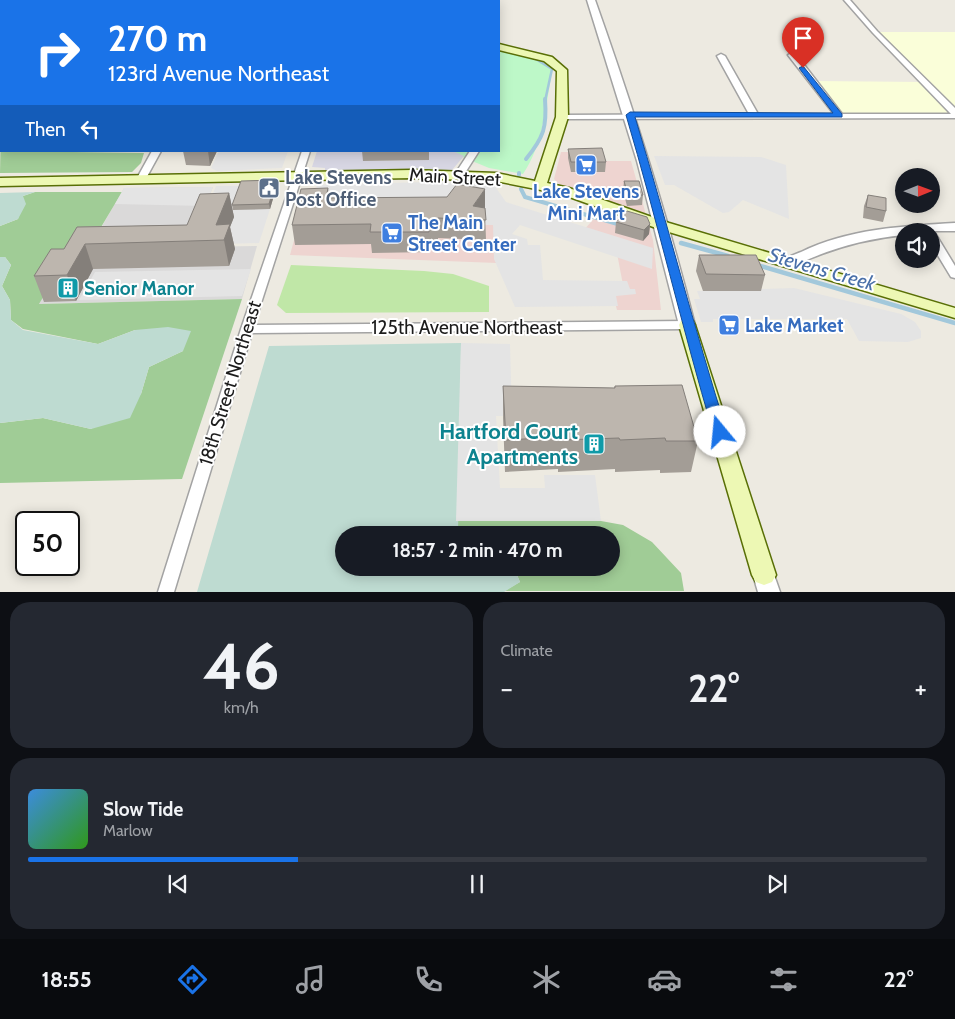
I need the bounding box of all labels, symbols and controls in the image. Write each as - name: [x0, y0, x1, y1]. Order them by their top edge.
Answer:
- text: 270 m: [108, 17, 207, 60]
- pin: [782, 17, 824, 68]
- icon: right: [25, 20, 90, 85]
- icon: arrive: [789, 24, 817, 52]
- text: 123rd Avenue Northeast: [108, 60, 329, 87]
- icon: left: [76, 115, 104, 143]
- text: Then: [25, 118, 66, 141]
- supermarket icon: Lake Stevens Mini Mart: [574, 153, 598, 177]
- street label: Main Street: [408, 163, 502, 191]
- place label: Lake Stevens Post Office: [285, 166, 391, 211]
- north arrow: [895, 168, 940, 212]
- map controls: [895, 168, 940, 268]
- public building icon: Lake Stevens Post Office: [257, 176, 281, 200]
- place label: Lake Stevens Mini Mart: [533, 180, 639, 225]
- place label: The Main Street Center: [408, 211, 517, 256]
- supermarket icon: The Main Street Center: [380, 221, 404, 245]
- button: sound: [895, 223, 940, 268]
- water label: Stevens Creek: [766, 242, 880, 296]
- building icon: Senior Manor: [56, 276, 80, 300]
- place label: Senior Manor: [84, 277, 195, 300]
- street label: 18th Street Northeast: [194, 297, 266, 468]
- supermarket icon: Lake Market: [717, 313, 741, 337]
- place label: Lake Market: [745, 314, 844, 337]
- street label: 125th Avenue Northeast: [371, 316, 563, 339]
- position arrow: [693, 405, 745, 457]
- place label: Hartford Court Apartments: [439, 418, 578, 470]
- building icon: Hartford Court Apartments: [582, 432, 606, 456]
- speed limit sign: 50: [15, 511, 80, 576]
- text: 18:57 · 2 min · 470 m: [393, 539, 562, 562]
- text: 46: [203, 626, 280, 705]
- text: Climate: [501, 641, 553, 660]
- text: 22°: [688, 665, 739, 712]
- text: −: [501, 671, 513, 705]
- text: +: [915, 671, 927, 705]
- text: km/h: [224, 698, 259, 717]
- text: Slow Tide: [103, 798, 183, 821]
- text: Marlow: [103, 821, 153, 840]
- icon: previous: [164, 870, 192, 898]
- icon: pause: [463, 870, 491, 898]
- icon: next: [763, 870, 791, 898]
- icon: directions: [175, 962, 210, 997]
- icon: music: [293, 962, 328, 997]
- icon: phone: [411, 962, 446, 997]
- icon: climate: [529, 962, 564, 997]
- icon: car: [647, 962, 682, 997]
- icon: filters: [766, 962, 801, 997]
- text: 18:55: [42, 966, 92, 993]
- text: 22°: [884, 966, 913, 993]

